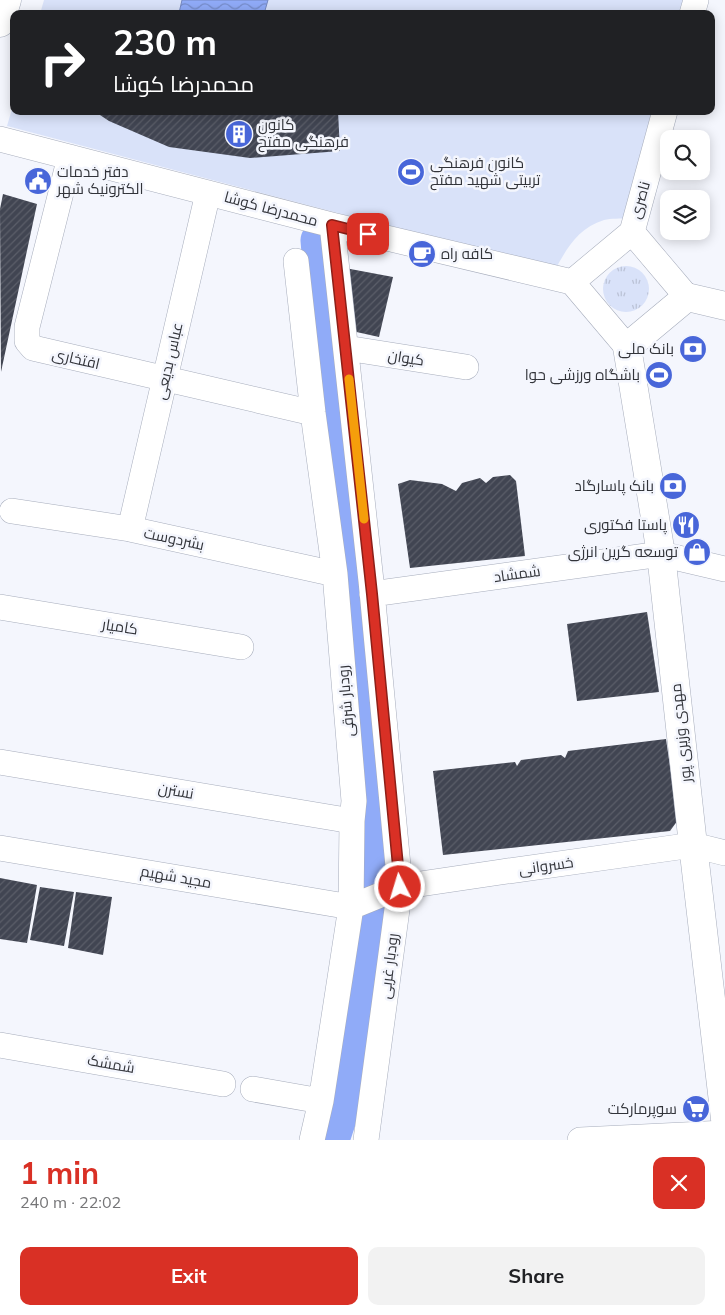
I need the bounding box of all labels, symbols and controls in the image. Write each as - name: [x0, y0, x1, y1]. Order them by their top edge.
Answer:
- text: 230 m: [113, 20, 217, 64]
- icon: right: [30, 30, 95, 95]
- text: محمدرضا کوشا: [113, 70, 254, 98]
- place label: کانون فرهنگی مفتح: [258, 115, 349, 153]
- building icon: کانون فرهنگی مفتح: [224, 119, 254, 149]
- map controls: [660, 130, 710, 240]
- button: search: [660, 130, 710, 180]
- place label: کانون فرهنگی تربیتی شهید مفتح: [430, 153, 540, 191]
- sports icon: کانون فرهنگی تربیتی شهید مفتح: [396, 157, 426, 187]
- place label: دفتر خدمات الکترونیک شهر: [56, 162, 144, 199]
- public building icon: دفتر خدمات الکترونیک شهر: [23, 166, 53, 196]
- street label: ناصری: [625, 179, 655, 221]
- street label: محمدرضا کوشا: [222, 187, 320, 230]
- button: layers: [660, 190, 710, 240]
- pin: [347, 213, 389, 255]
- icon: arrive: [354, 220, 382, 248]
- cafe icon: کافه راه: [407, 239, 437, 269]
- place label: کافه راه: [441, 244, 493, 263]
- street label: عباس بدیعی: [150, 320, 188, 402]
- bank icon: بانک ملی: [678, 334, 708, 364]
- place label: بانک ملی: [618, 339, 674, 359]
- street label: افتخاری: [50, 344, 102, 374]
- street label: کیوان: [386, 345, 426, 371]
- sports icon: باشگاه ورزشی حوا: [644, 360, 674, 390]
- place label: باشگاه ورزشی حوا: [525, 365, 640, 385]
- bank icon: بانک پاسارگاد: [658, 471, 688, 501]
- place label: بانک پاسارگاد: [574, 476, 654, 496]
- restaurant icon: پاستا فکتورى: [671, 510, 701, 540]
- place label: پاستا فکتورى: [584, 515, 667, 535]
- street label: بشردوست: [142, 523, 206, 554]
- shop icon: توسعه گرین انرژی: [682, 537, 712, 567]
- place label: توسعه گرین انرژی: [568, 542, 678, 562]
- street label: شمشاد: [492, 561, 542, 586]
- street label: کامیار: [100, 614, 139, 639]
- street label: رودبار شرقی: [333, 664, 359, 738]
- street label: مهدی وزیری پور: [666, 682, 696, 785]
- street label: نسترن: [157, 778, 195, 804]
- street label: خسروانی: [517, 852, 575, 880]
- position arrow: [373, 860, 425, 912]
- street label: مجید شهیم: [139, 861, 213, 893]
- street label: رودبار غربی: [375, 932, 403, 1000]
- street label: شمشک: [86, 1050, 136, 1077]
- supermarket icon: سوپرمارکت: [681, 1094, 711, 1124]
- place label: سوپرمارکت: [608, 1099, 677, 1119]
- text: 1 min: [20, 1154, 99, 1192]
- button: close: [653, 1157, 705, 1209]
- text: 240 m · 22:02: [20, 1192, 121, 1212]
- button: Exit: [20, 1247, 358, 1305]
- button: Share: [368, 1247, 705, 1305]

